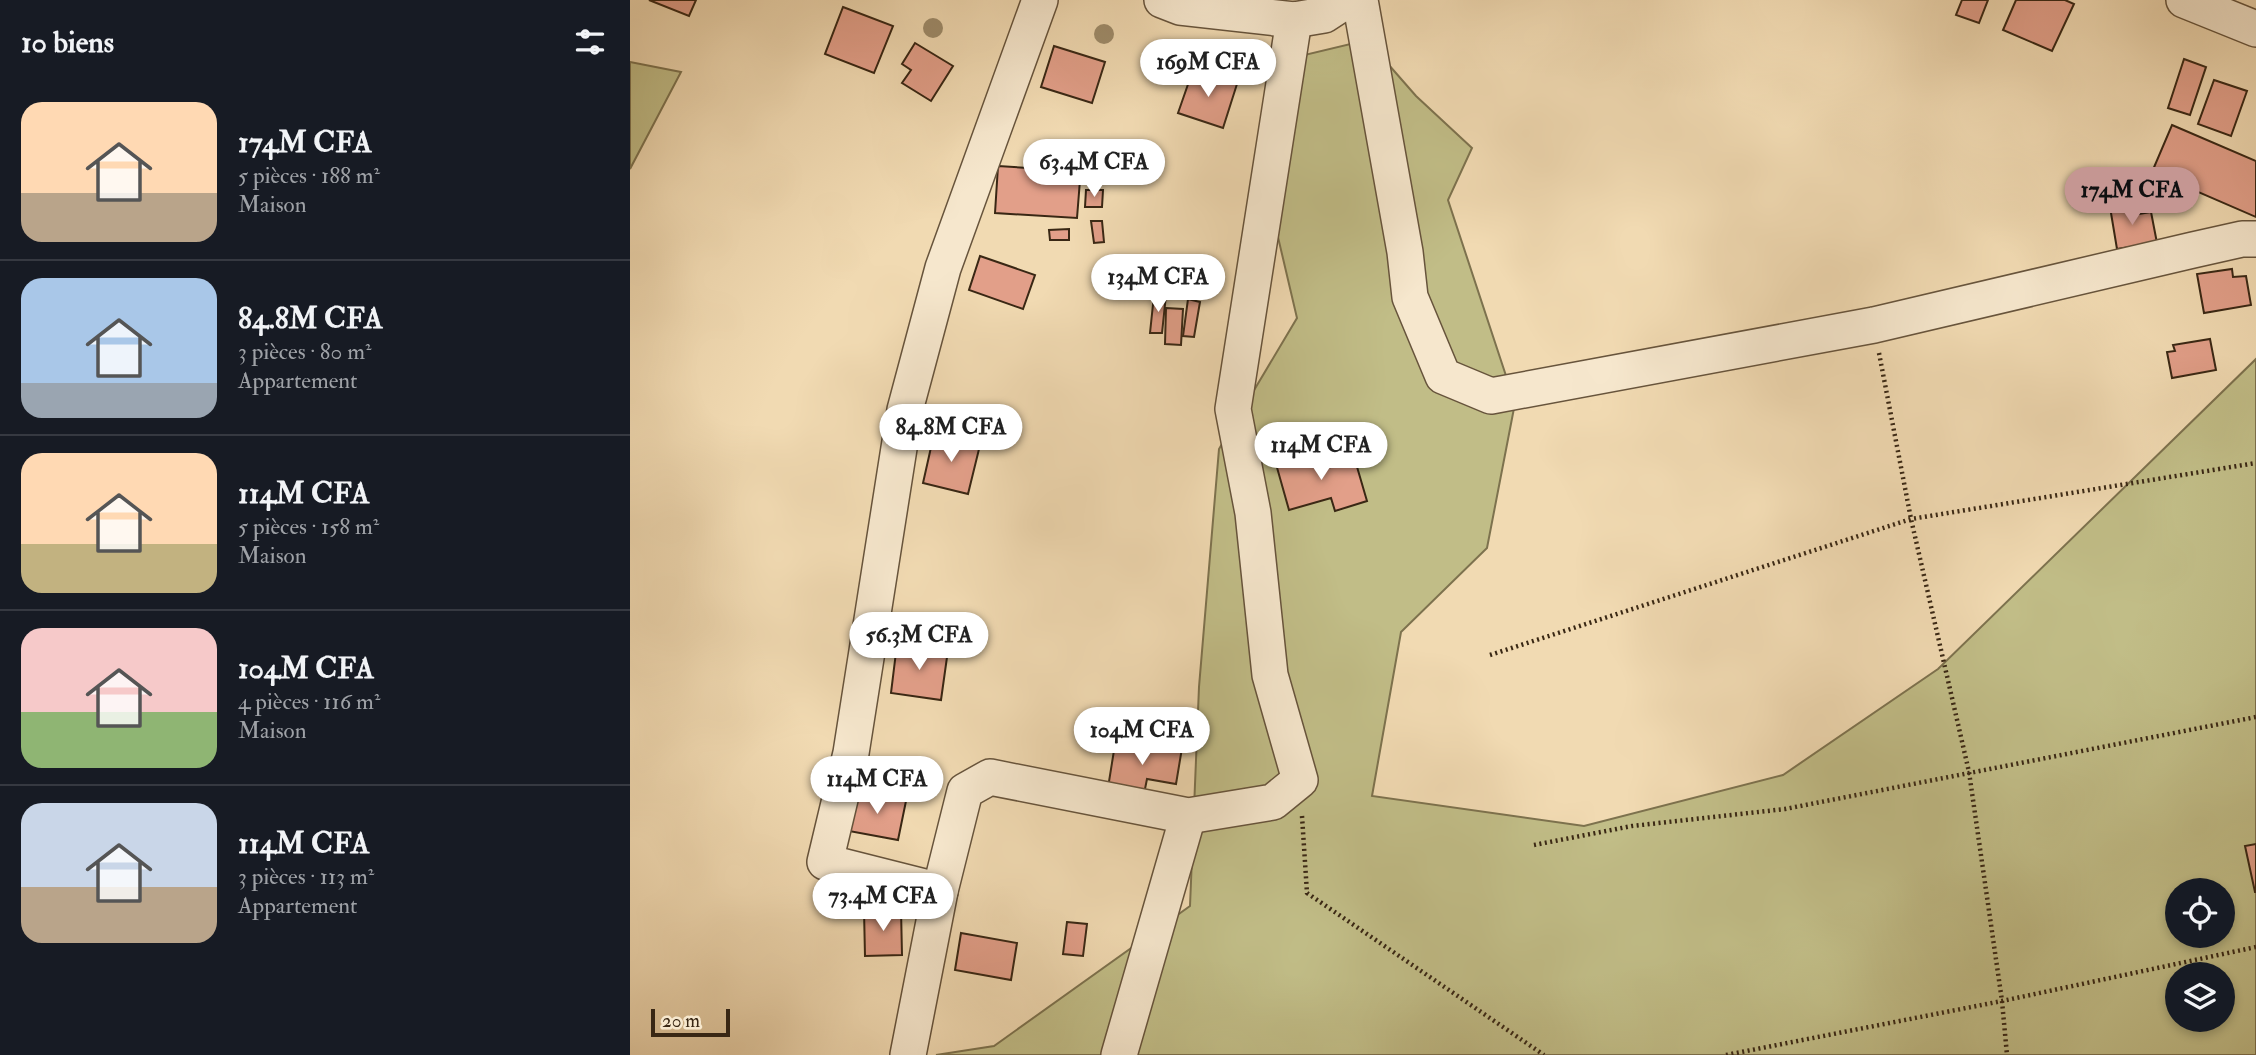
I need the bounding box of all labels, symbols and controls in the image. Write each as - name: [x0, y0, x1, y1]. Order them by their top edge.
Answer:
- icon: filters: [571, 23, 609, 61]
- text: 10 biens: [21, 24, 114, 61]
- pin: 169M CFA: [1136, 40, 1280, 99]
- text: 169M CFA: [1156, 47, 1260, 76]
- text: 174M CFA: [238, 124, 372, 161]
- icon: home: [77, 130, 161, 214]
- pin: 63.4M CFA: [1014, 140, 1174, 199]
- text: 63.4M CFA: [1039, 147, 1149, 176]
- text: 5 pièces · 188 m²: [238, 161, 380, 190]
- pin: 174M CFA: [2060, 168, 2204, 227]
- text: 174M CFA: [2081, 175, 2183, 204]
- text: Maison: [238, 190, 307, 219]
- pin: 134M CFA: [1086, 254, 1230, 314]
- text: 134M CFA: [1107, 262, 1209, 291]
- text: 84.8M CFA: [238, 300, 383, 337]
- icon: home: [77, 306, 161, 390]
- text: 3 pièces · 80 m²: [238, 337, 372, 366]
- text: Appartement: [238, 366, 358, 395]
- pin: 84.8M CFA: [871, 405, 1031, 464]
- text: 84.8M CFA: [895, 412, 1007, 441]
- pin: 114M CFA: [1249, 422, 1393, 482]
- text: 114M CFA: [1270, 430, 1372, 459]
- text: 114M CFA: [238, 475, 370, 512]
- icon: home: [77, 481, 161, 565]
- text: 5 pièces · 158 m²: [238, 512, 379, 541]
- text: Maison: [238, 541, 307, 570]
- pin: 56.3M CFA: [839, 612, 999, 672]
- text: 56.3M CFA: [865, 620, 973, 649]
- text: 104M CFA: [238, 650, 374, 687]
- icon: home: [77, 656, 161, 740]
- text: 4 pièces · 116 m²: [238, 687, 380, 716]
- pin: 104M CFA: [1070, 708, 1214, 767]
- text: 104M CFA: [1090, 715, 1194, 744]
- text: Maison: [238, 716, 307, 745]
- pin: 114M CFA: [805, 756, 949, 816]
- text: 114M CFA: [826, 764, 928, 793]
- text: 114M CFA: [238, 825, 370, 862]
- icon: home: [77, 831, 161, 915]
- text: 3 pièces · 113 m²: [238, 862, 374, 891]
- pin: 73.4M CFA: [803, 874, 963, 933]
- map controls: [2165, 878, 2235, 1032]
- button: locate: [2165, 878, 2235, 948]
- text: 73.4M CFA: [829, 881, 937, 910]
- text: Appartement: [238, 891, 358, 920]
- button: layers: [2165, 962, 2235, 1032]
- scale bar: [651, 1006, 730, 1038]
- text: 20 m: [662, 1009, 700, 1033]

